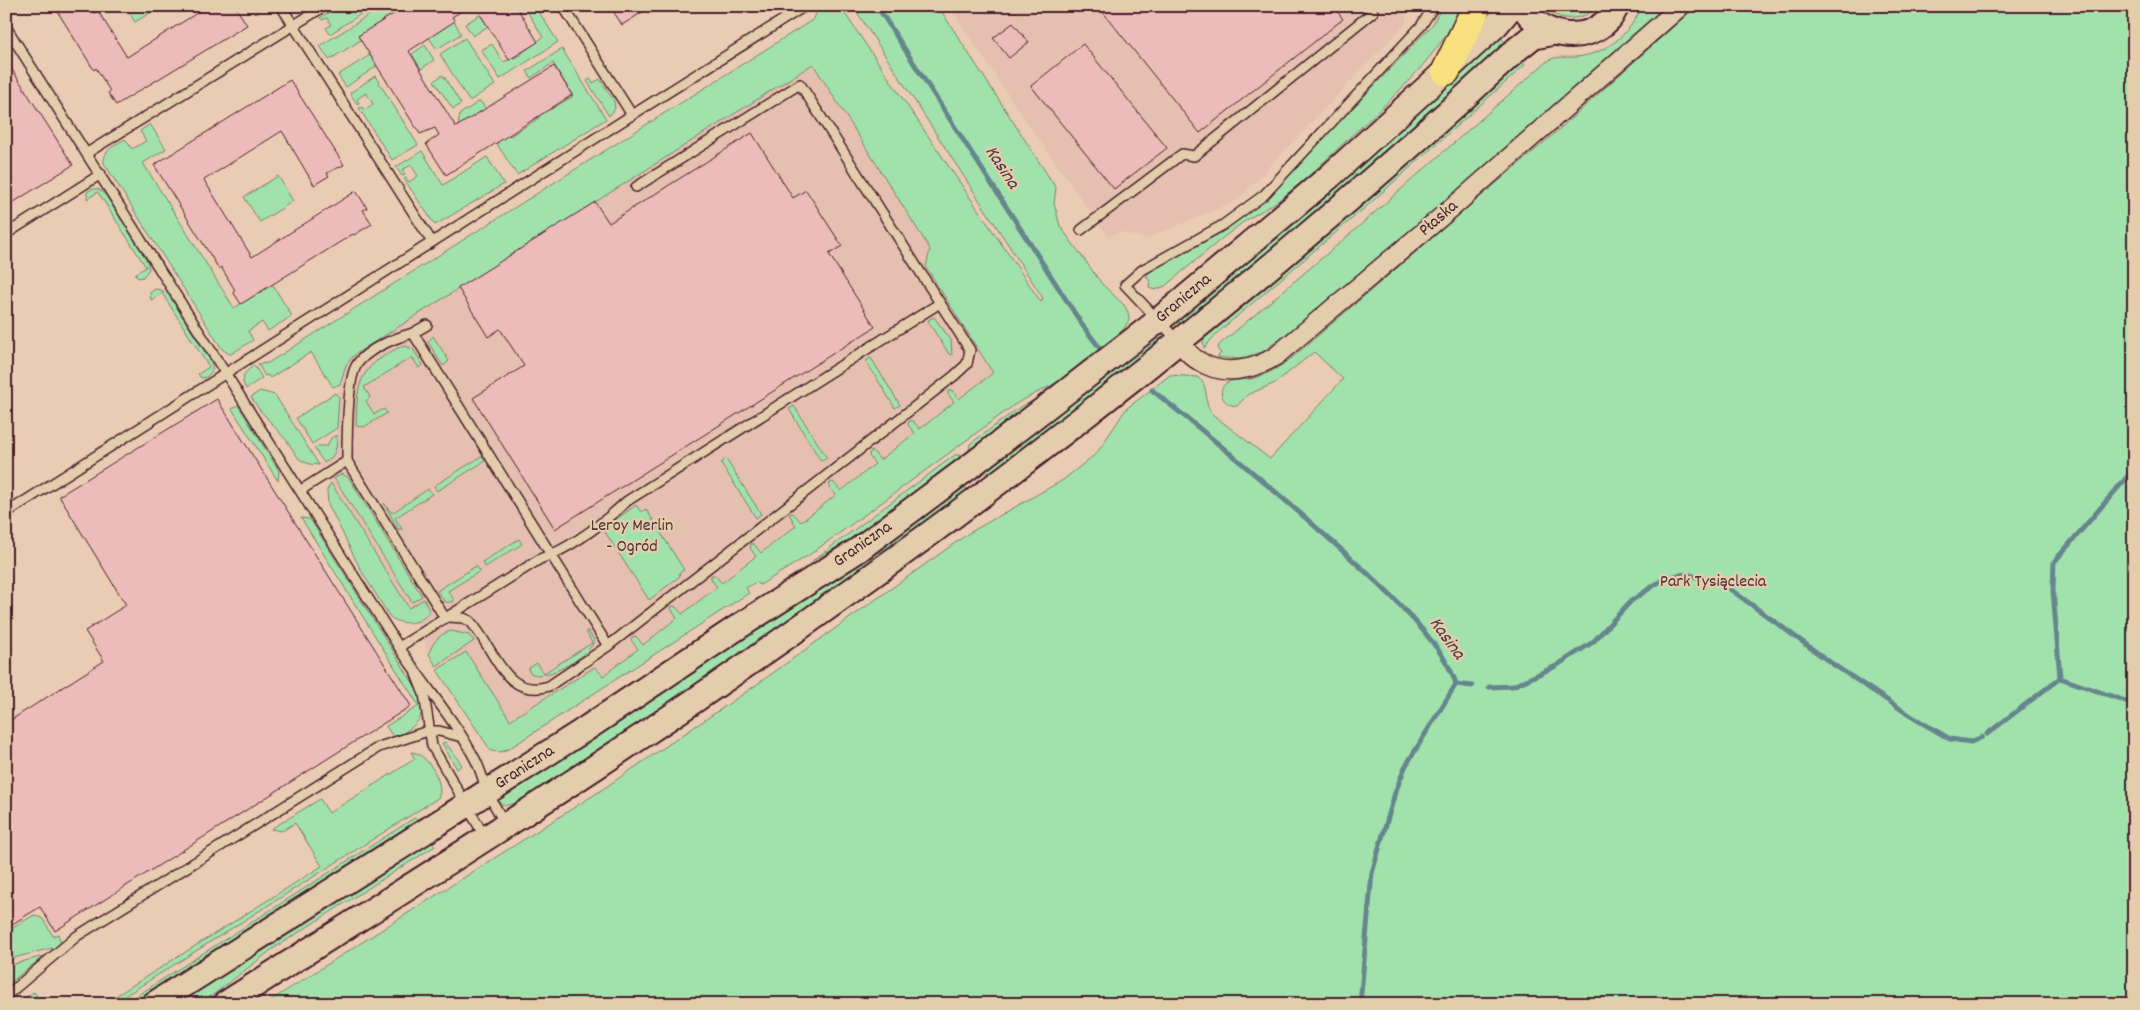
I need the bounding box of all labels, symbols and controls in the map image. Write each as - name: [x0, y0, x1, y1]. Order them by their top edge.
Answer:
- water label: Kasina: [977, 141, 1026, 196]
- street label: Płaska: [1414, 195, 1464, 243]
- street label: Graniczna: [1150, 268, 1218, 330]
- park label: Leroy Merlin - Ogród: [591, 514, 673, 560]
- street label: Graniczna: [829, 515, 898, 574]
- park label: Park Tysiąclecia: [1660, 570, 1767, 595]
- water label: Kasina: [1421, 612, 1471, 667]
- street label: Graniczna: [490, 739, 560, 797]

